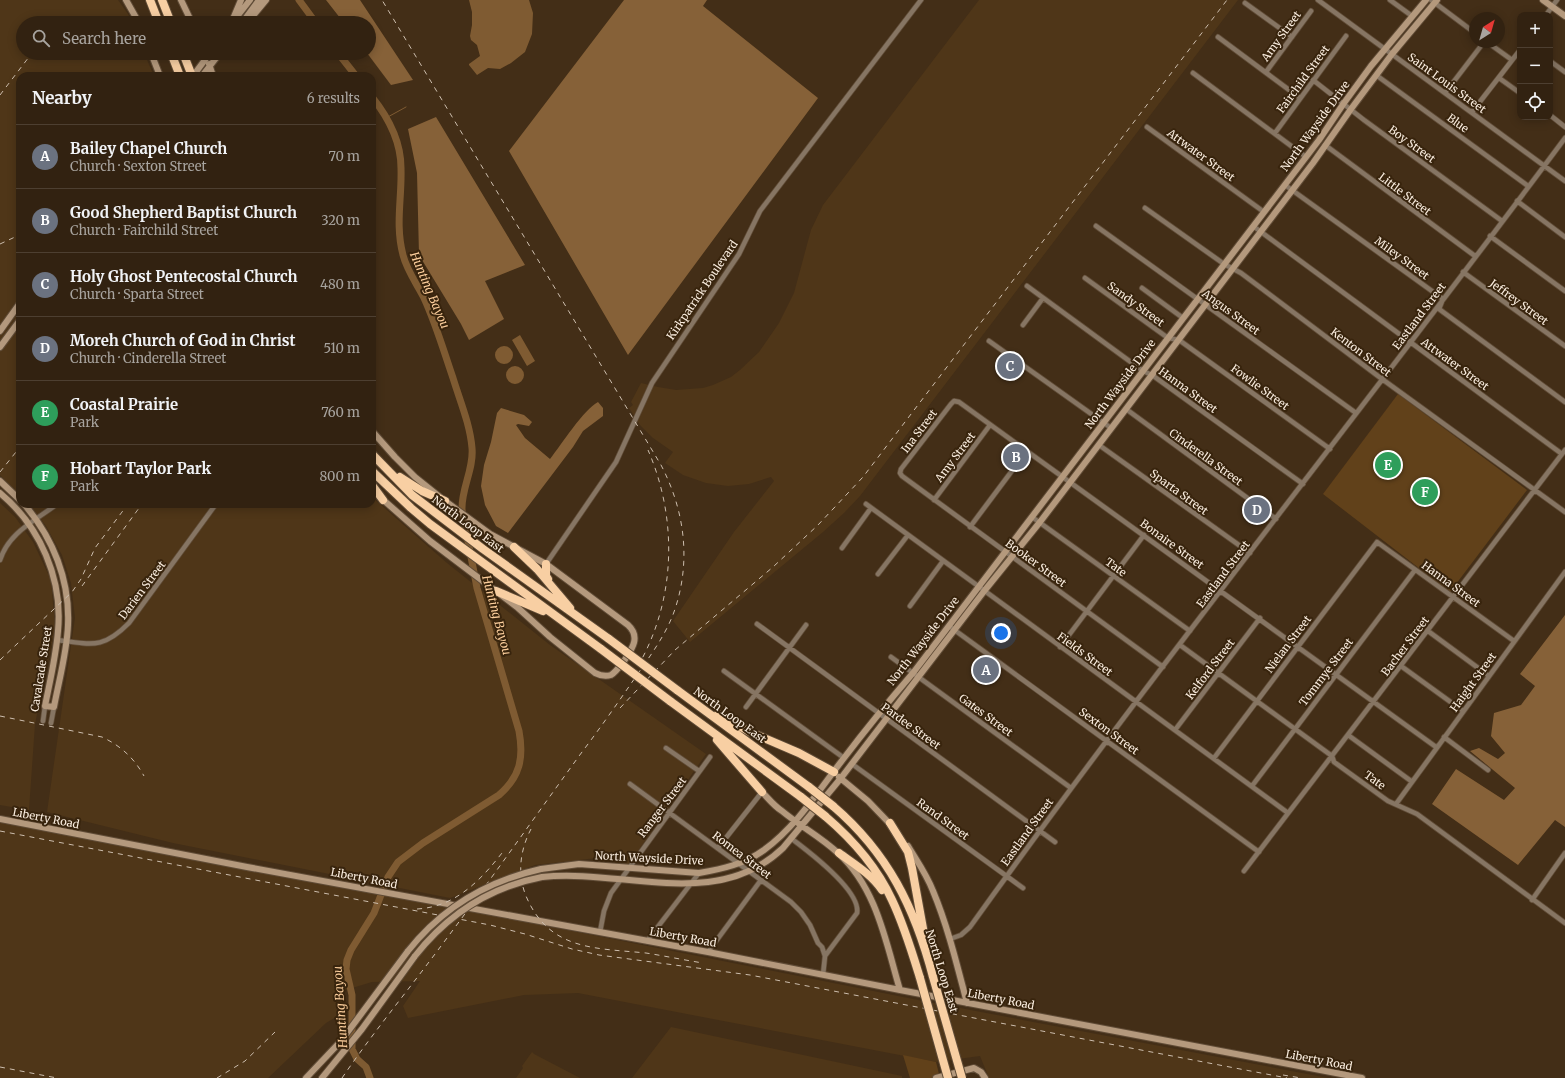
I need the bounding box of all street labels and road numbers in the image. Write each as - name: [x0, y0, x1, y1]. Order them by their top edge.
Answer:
- street label: Amy Street: [1257, 8, 1304, 65]
- street label: Fairchild Street: [1274, 42, 1333, 116]
- street label: Saint Louis Street: [1405, 50, 1489, 117]
- street label: North Wayside Drive: [1277, 78, 1353, 174]
- street label: Blue: [1444, 111, 1472, 136]
- street label: Boy Street: [1386, 122, 1439, 166]
- street label: Attwater Street: [1164, 125, 1238, 185]
- street label: Little Street: [1376, 170, 1435, 219]
- street label: Miley Street: [1372, 234, 1433, 283]
- street label: Kirkpatrick Boulevard: [663, 237, 741, 342]
- street label: Jeffrey Street: [1486, 275, 1552, 328]
- street label: Sandy Street: [1105, 279, 1168, 330]
- street label: Eastland Street: [1389, 279, 1449, 352]
- street label: Angus Street: [1199, 286, 1263, 338]
- street label: Kenton Street: [1328, 325, 1395, 380]
- street label: Attwater Street: [1418, 334, 1492, 394]
- street label: North Wayside Drive: [1082, 336, 1158, 432]
- street label: Fowlie Street: [1228, 361, 1292, 413]
- street label: Hanna Street: [1156, 364, 1221, 416]
- street label: Ina Street: [898, 406, 940, 456]
- street label: Cinderella Street: [1166, 426, 1246, 489]
- street label: Amy Street: [931, 429, 979, 486]
- street label: Sparta Street: [1147, 466, 1211, 518]
- street label: North Loop East: [429, 492, 507, 556]
- street label: Bonaire Street: [1137, 516, 1207, 572]
- street label: Booker Street: [1003, 536, 1070, 590]
- street label: Eastland Street: [1193, 537, 1253, 610]
- street label: Tate: [1103, 555, 1130, 580]
- street label: Darien Street: [115, 557, 169, 622]
- street label: Hanna Street: [1419, 558, 1484, 610]
- street label: North Wayside Drive: [884, 594, 962, 688]
- street label: Nielan Street: [1262, 612, 1315, 675]
- street label: Bacher Street: [1378, 613, 1432, 679]
- street label: Cavalcade Street: [27, 624, 55, 713]
- street label: Fields Street: [1054, 629, 1116, 679]
- street label: Kelford Street: [1183, 635, 1238, 702]
- street label: Tommye Street: [1296, 635, 1356, 709]
- street label: Haight Street: [1447, 649, 1500, 714]
- street label: North Loop East: [691, 684, 770, 746]
- street label: Gates Street: [956, 691, 1016, 740]
- street label: Pardee Street: [879, 700, 944, 753]
- street label: Sexton Street: [1076, 705, 1142, 758]
- street label: Tate: [1362, 768, 1389, 793]
- street label: Ranger Street: [635, 773, 690, 840]
- street label: Rand Street: [914, 795, 973, 843]
- street label: Eastland Street: [998, 795, 1057, 869]
- street label: Liberty Road: [11, 805, 81, 831]
- street label: Romea Street: [710, 828, 775, 882]
- street label: North Wayside Drive: [594, 848, 704, 868]
- street label: Liberty Road: [329, 865, 399, 891]
- street label: Liberty Road: [648, 924, 718, 950]
- street label: North Loop East: [923, 928, 962, 1015]
- street label: Liberty Road: [966, 986, 1036, 1012]
- street label: Liberty Road: [1284, 1047, 1354, 1073]

